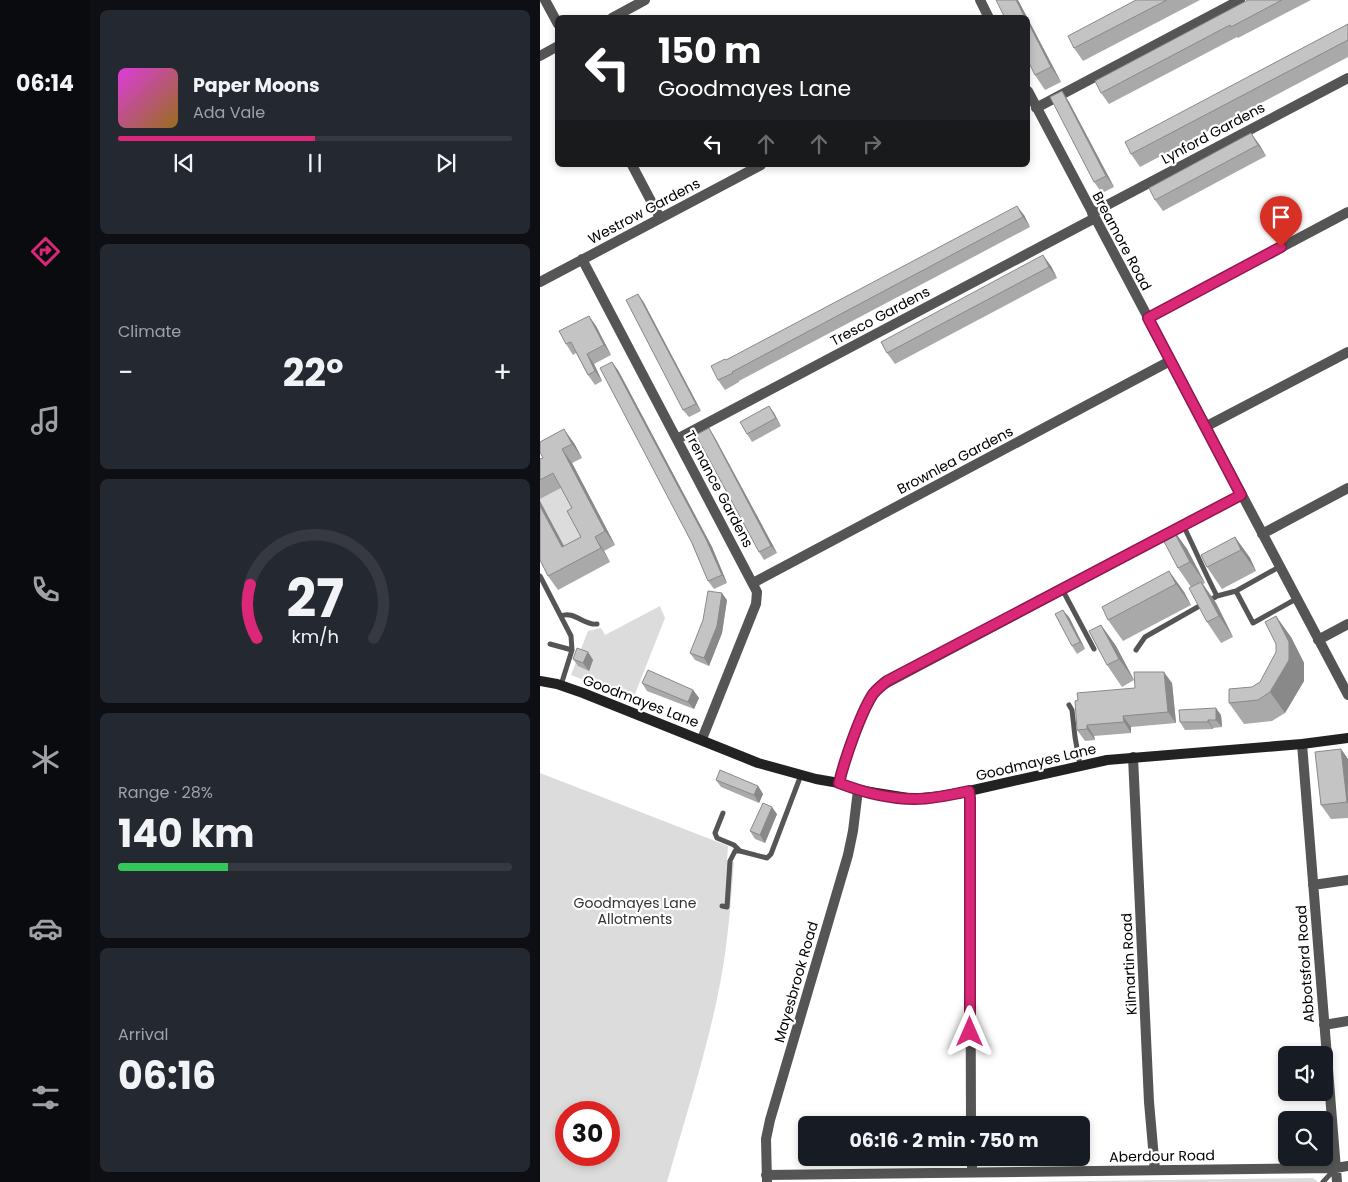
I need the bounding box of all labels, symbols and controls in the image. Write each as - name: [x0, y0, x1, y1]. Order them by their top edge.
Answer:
- text: 150 m: [658, 26, 761, 75]
- icon: left: [575, 35, 640, 100]
- text: 06:14: [16, 68, 74, 99]
- text: Paper Moons: [193, 72, 320, 99]
- text: Goodmayes Lane: [658, 73, 851, 104]
- street label: Lynford Gardens: [1158, 97, 1268, 169]
- text: Ada Vale: [193, 101, 265, 124]
- icon: left: [699, 130, 727, 158]
- icon: ahead: [752, 130, 780, 158]
- icon: ahead: [805, 130, 833, 158]
- icon: right: [858, 130, 886, 158]
- icon: previous: [170, 149, 198, 177]
- icon: pause: [301, 149, 329, 177]
- icon: next: [432, 149, 460, 177]
- street label: Westrow Gardens: [585, 173, 703, 249]
- street label: Breamore Road: [1087, 188, 1157, 294]
- pin: [1260, 196, 1302, 247]
- icon: arrive: [1267, 203, 1295, 231]
- icon: directions: [28, 234, 63, 269]
- street label: Tresco Gardens: [827, 281, 933, 351]
- text: Climate: [118, 320, 181, 343]
- text: 22°: [283, 346, 344, 399]
- text: −: [118, 353, 133, 392]
- text: +: [493, 353, 512, 392]
- icon: music: [28, 403, 63, 438]
- street label: Brownlea Gardens: [894, 421, 1016, 499]
- street label: Trenance Gardens: [680, 427, 758, 551]
- text: 27: [286, 562, 344, 635]
- icon: phone: [28, 572, 63, 607]
- text: km/h: [291, 624, 339, 649]
- street label: Goodmayes Lane: [580, 670, 702, 732]
- street label: Goodmayes Lane: [974, 738, 1098, 786]
- icon: climate: [28, 742, 63, 777]
- text: Range · 28%: [118, 781, 213, 804]
- text: 140 km: [118, 807, 255, 860]
- park label: Goodmayes Lane Allotments: [574, 893, 697, 929]
- street label: Abbotsford Road: [1291, 904, 1319, 1024]
- icon: car: [28, 911, 63, 946]
- street label: Kilmartin Road: [1116, 913, 1142, 1015]
- street label: Mayesbrook Road: [769, 919, 823, 1045]
- position arrow: [943, 1005, 995, 1057]
- text: Arrival: [118, 1023, 168, 1046]
- map controls: [1278, 1046, 1333, 1166]
- button: sound: [1278, 1046, 1333, 1101]
- text: 06:16: [118, 1049, 216, 1102]
- icon: filters: [28, 1080, 63, 1115]
- speed limit sign: 30: [555, 1101, 620, 1166]
- button: search: [1278, 1111, 1333, 1166]
- text: 06:16 · 2 min · 750 m: [849, 1127, 1039, 1154]
- street label: Aberdour Road: [1109, 1145, 1215, 1167]

